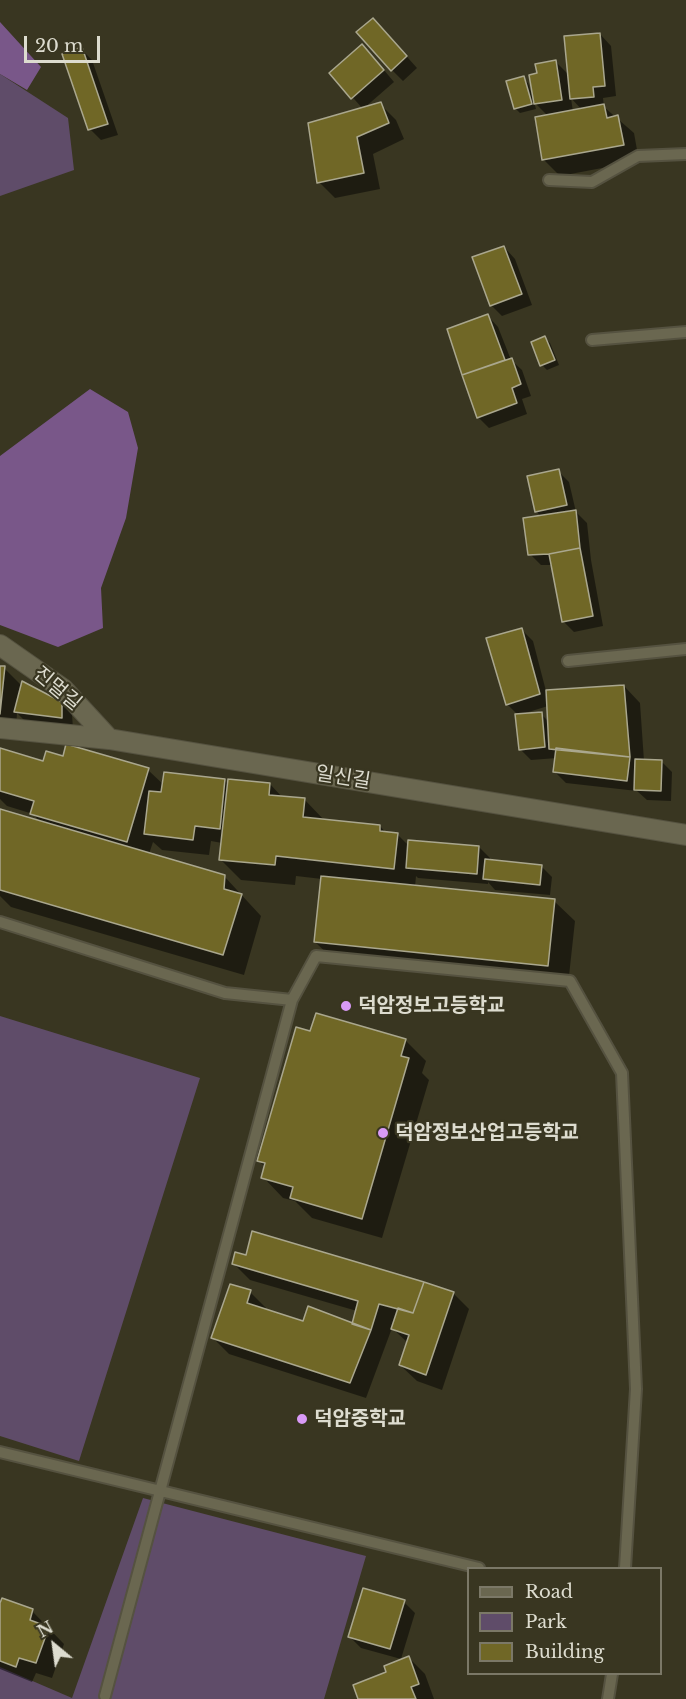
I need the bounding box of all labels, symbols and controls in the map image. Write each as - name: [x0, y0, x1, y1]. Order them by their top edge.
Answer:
- scale bar: [27, 24, 104, 62]
- text: 20 m: [35, 35, 83, 57]
- street label: 진멀길: [28, 662, 86, 716]
- street label: 일신길: [314, 762, 372, 794]
- place label: 덕암정보고등학교: [358, 994, 505, 1018]
- marker: 덕암정보고등학교: [339, 999, 353, 1013]
- place label: 덕암정보산업고등학교: [395, 1121, 579, 1145]
- marker: 덕암정보산업고등학교: [376, 1126, 390, 1140]
- place label: 덕암중학교: [314, 1407, 406, 1431]
- marker: 덕암중학교: [295, 1412, 309, 1426]
- legend: [467, 1567, 662, 1675]
- text: Road: [525, 1581, 573, 1603]
- text: Park: [525, 1611, 567, 1633]
- north arrow: [24, 1615, 84, 1675]
- text: N: [34, 1617, 57, 1642]
- text: Building: [525, 1641, 604, 1663]

